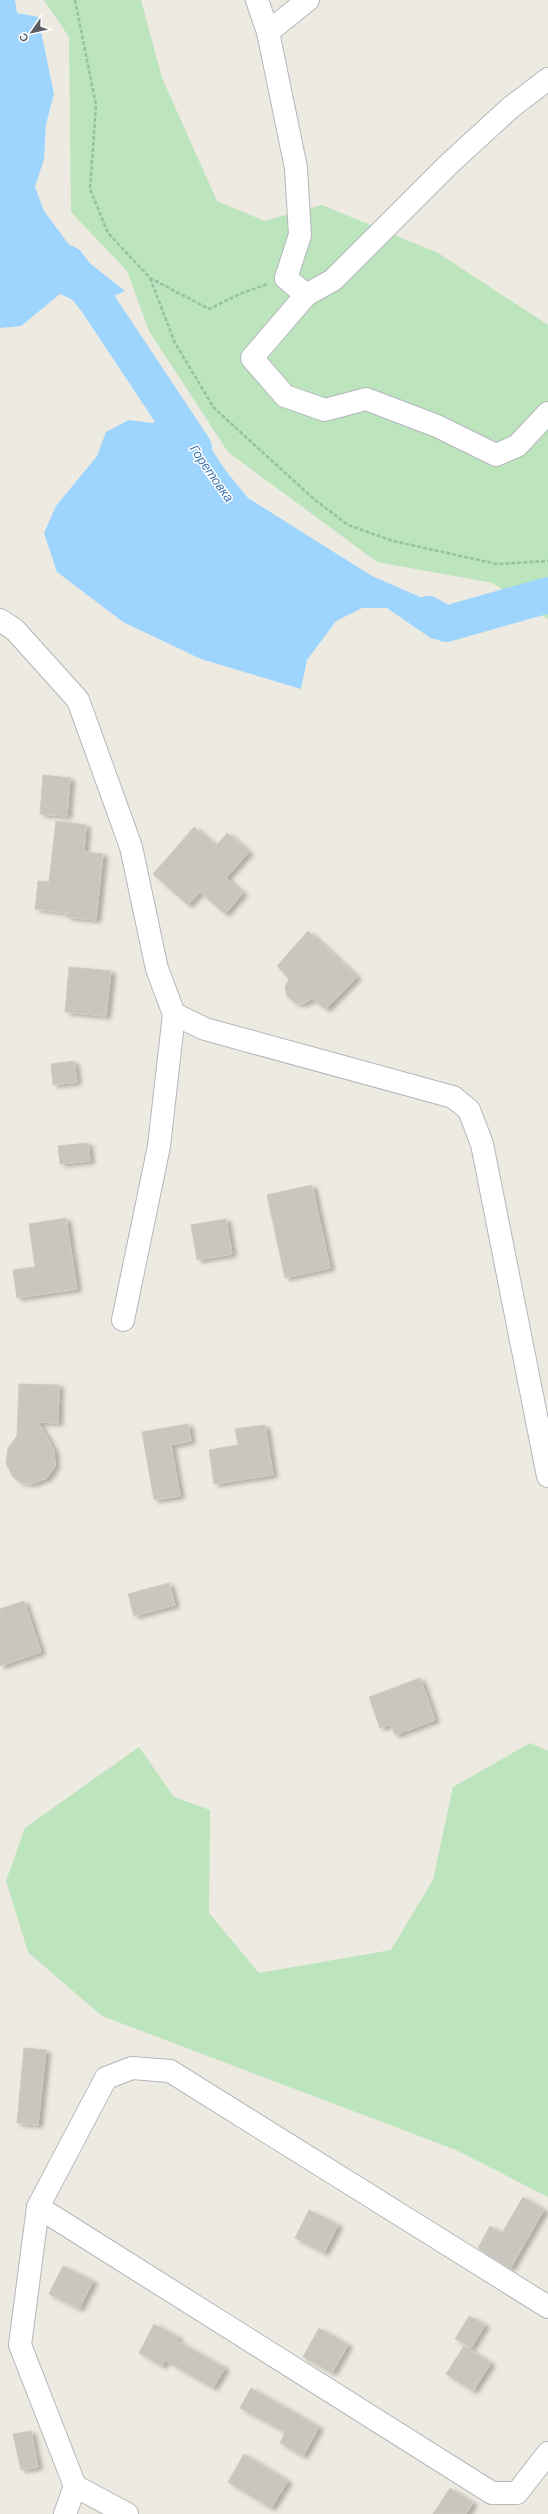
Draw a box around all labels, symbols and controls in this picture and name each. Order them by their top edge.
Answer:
north arrow [12,12,52,52]
text: С [16,31,31,45]
water label: Горетовка [187,441,237,505]

